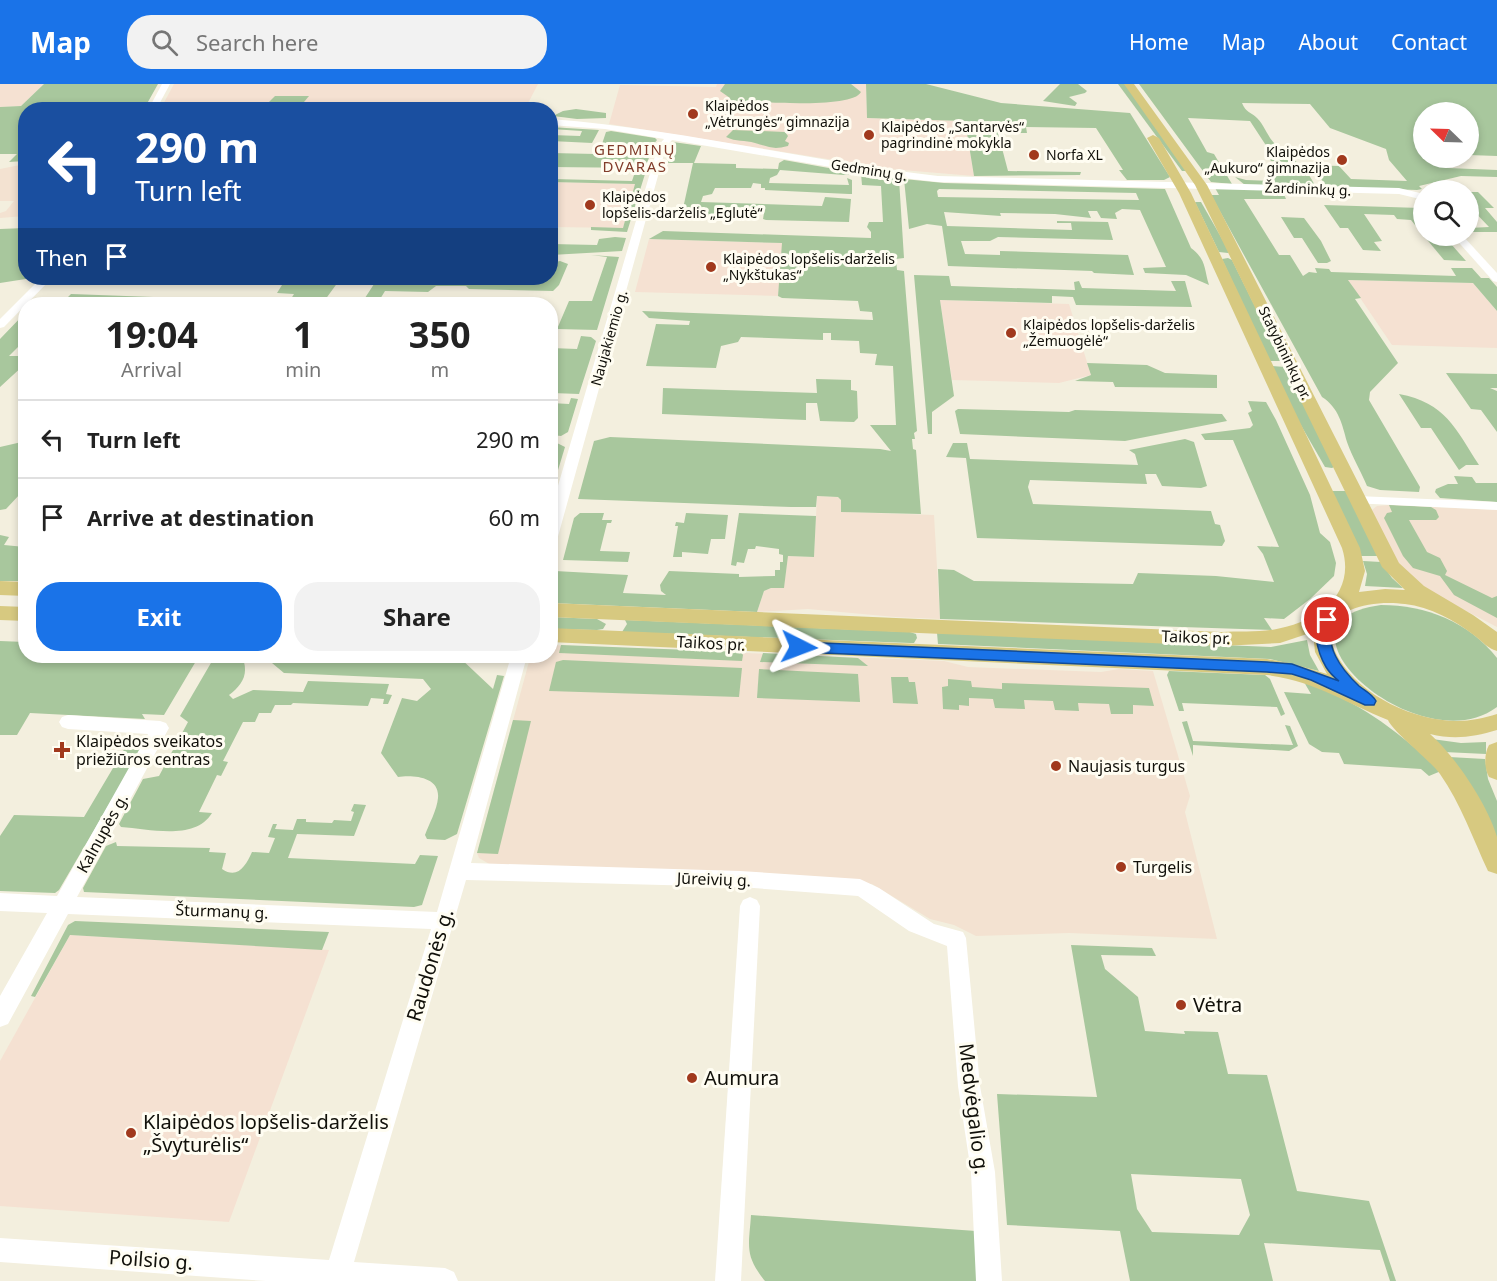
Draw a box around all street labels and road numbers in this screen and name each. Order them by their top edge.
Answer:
street label: Gedminų g. [830,154,908,185]
street label: Žardininkų g. [1264,177,1352,200]
street label: Naujakiemio g. [586,288,631,388]
street label: Statybininkų pr. [1255,303,1316,403]
street label: Taikos pr. [1161,625,1231,649]
street label: Taikos pr. [676,630,746,656]
street label: Kalnupės g. [71,789,133,877]
street label: Jūreivių g. [675,867,751,891]
street label: Šturmanų g. [175,898,269,924]
street label: Raudonės g. [400,905,459,1025]
street label: Medvėgalio g. [953,1042,996,1176]
street label: Poilsio g. [108,1243,194,1276]

